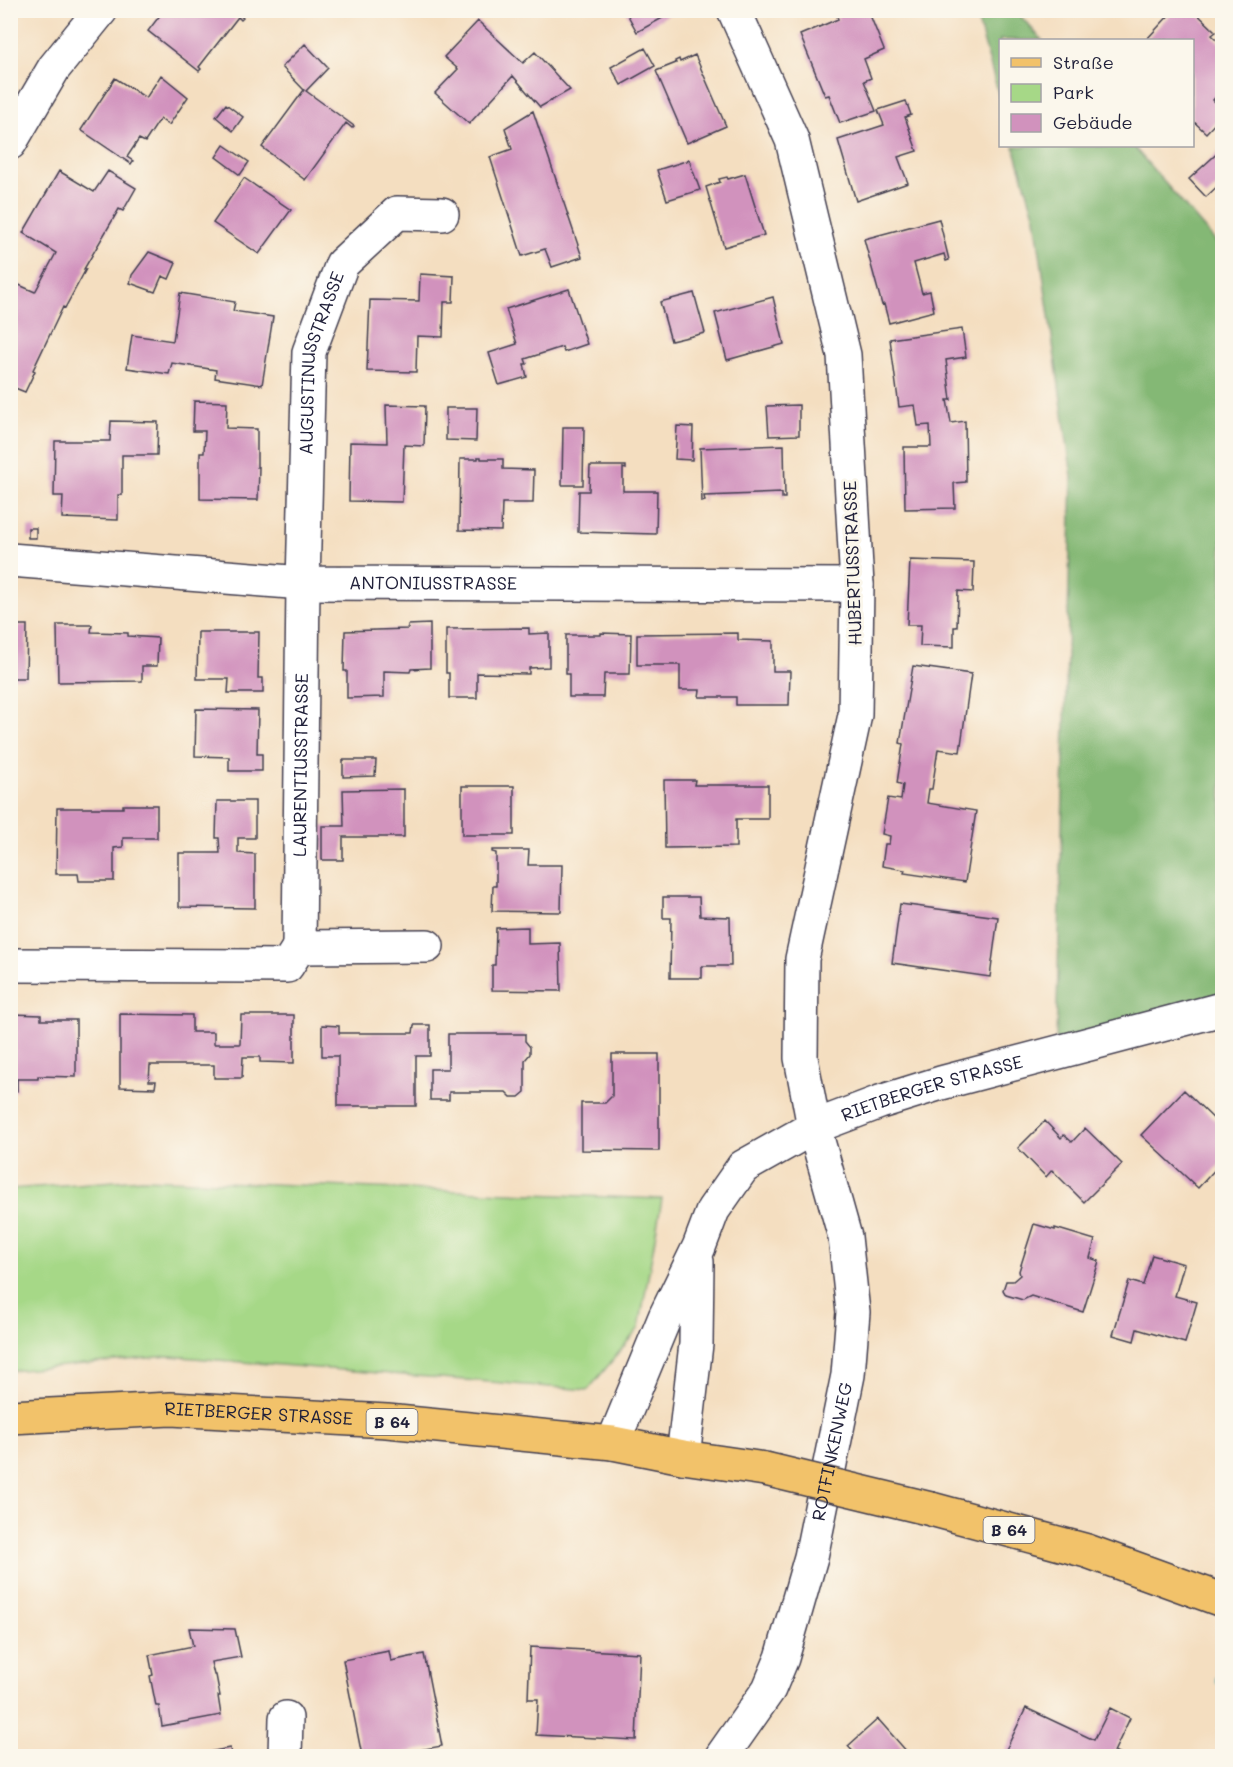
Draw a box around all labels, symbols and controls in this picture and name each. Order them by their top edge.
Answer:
legend [999,39,1194,147]
text: Straße [1053,50,1114,74]
text: Park [1053,80,1094,104]
text: Gebäude [1053,110,1133,134]
street label: AUGUSTINUSSTRASSE [293,268,349,455]
street label: HUBERTUSSTRASSE [837,480,867,646]
street label: ANTONIUSSTRASSE [349,570,517,595]
street label: LAURENTIUSSTRASSE [287,673,313,857]
street label: RIETBERGER STRASSE [838,1049,1025,1127]
street label: ROTFINKENWEG [806,1380,857,1523]
street label: RIETBERGER STRASSE [164,1396,354,1430]
road number: B 64 [366,1409,418,1435]
road number: B 64 [984,1517,1034,1543]

